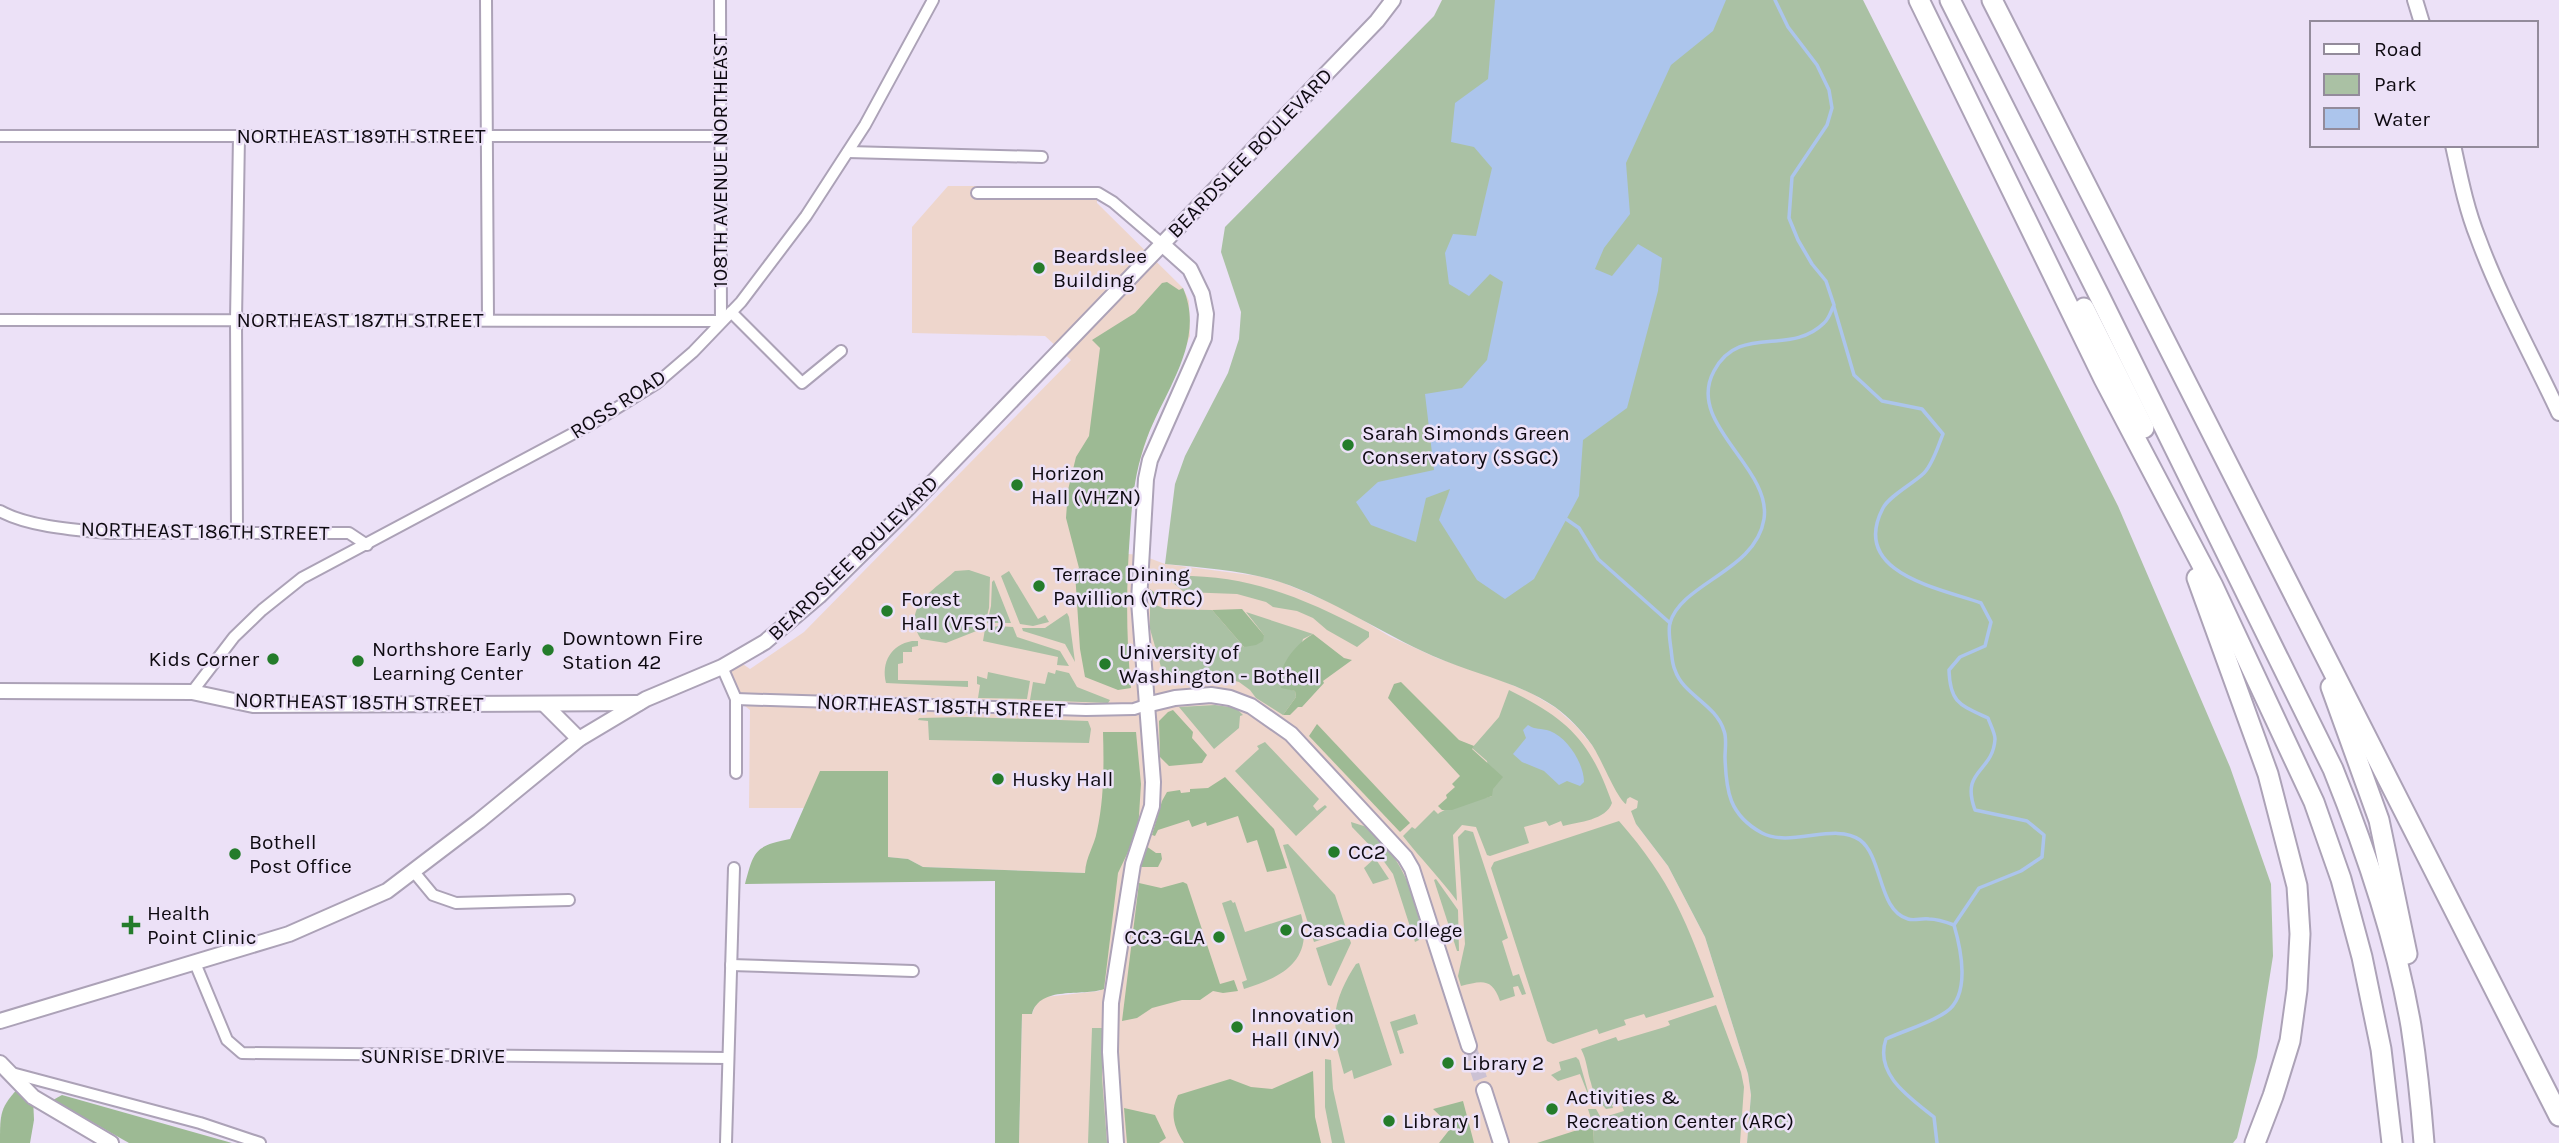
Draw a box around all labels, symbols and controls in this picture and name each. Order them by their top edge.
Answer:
legend [2310,21,2538,147]
street label: 108TH AVENUE NORTHEAST [708,33,732,288]
text: Road [2374,37,2422,61]
street label: BEARDSLEE BOULEVARD [1163,63,1337,243]
text: Park [2374,72,2417,96]
text: Water [2374,107,2430,131]
street label: NORTHEAST 189TH STREET [236,124,486,148]
place label: Beardslee Building [1053,244,1147,292]
marker: Beardslee Building [1031,260,1047,276]
street label: NORTHEAST 187TH STREET [237,308,484,332]
street label: ROSS ROAD [566,364,670,444]
place label: Sarah Simonds Green Conservatory (SSGC) [1362,421,1570,469]
marker: Sarah Simonds Green Conservatory (SSGC) [1340,437,1356,453]
place label: Horizon Hall (VHZN) [1031,461,1141,509]
street label: BEARDSLEE BOULEVARD [763,471,943,645]
marker: Horizon Hall (VHZN) [1009,477,1025,493]
street label: NORTHEAST 186TH STREET [80,517,330,545]
place label: Terrace Dining Pavillion (VTRC) [1053,562,1203,610]
marker: Terrace Dining Pavillion (VTRC) [1031,578,1047,594]
place label: Forest Hall (VFST) [901,587,1004,635]
marker: Forest Hall (VFST) [879,603,895,619]
place label: Downtown Fire Station 42 [562,626,703,674]
place label: Northshore Early Learning Center [372,637,531,685]
place label: University of Washington - Bothell [1119,640,1320,688]
marker: Downtown Fire Station 42 [540,642,556,658]
place label: Kids Corner [149,647,259,671]
marker: Kids Corner [265,651,281,667]
marker: Northshore Early Learning Center [350,653,366,669]
marker: University of Washington - Bothell [1097,656,1113,672]
street label: NORTHEAST 185TH STREET [234,688,484,716]
street label: NORTHEAST 185TH STREET [816,690,1066,722]
place label: Husky Hall [1012,767,1113,791]
marker: Husky Hall [990,771,1006,787]
place label: Bothell Post Office [249,830,352,878]
place label: CC2 [1348,840,1386,864]
marker: CC2 [1326,844,1342,860]
marker: Bothell Post Office [227,846,243,862]
place label: Health Point Clinic [147,901,257,949]
marker: Health Point Clinic [121,915,141,935]
place label: Cascadia College [1300,918,1463,942]
marker: Cascadia College [1278,922,1294,938]
place label: CC3-GLA [1124,925,1205,949]
marker: CC3-GLA [1211,929,1227,945]
place label: Innovation Hall (INV) [1251,1003,1354,1051]
marker: Innovation Hall (INV) [1229,1019,1245,1035]
street label: SUNRISE DRIVE [360,1044,506,1068]
place label: Library 2 [1462,1051,1544,1075]
marker: Library 2 [1440,1055,1456,1071]
place label: Activities & Recreation Center (ARC) [1566,1085,1794,1133]
marker: Activities & Recreation Center (ARC) [1544,1101,1560,1117]
place label: Library 1 [1403,1109,1480,1133]
marker: Library 1 [1381,1113,1397,1129]

